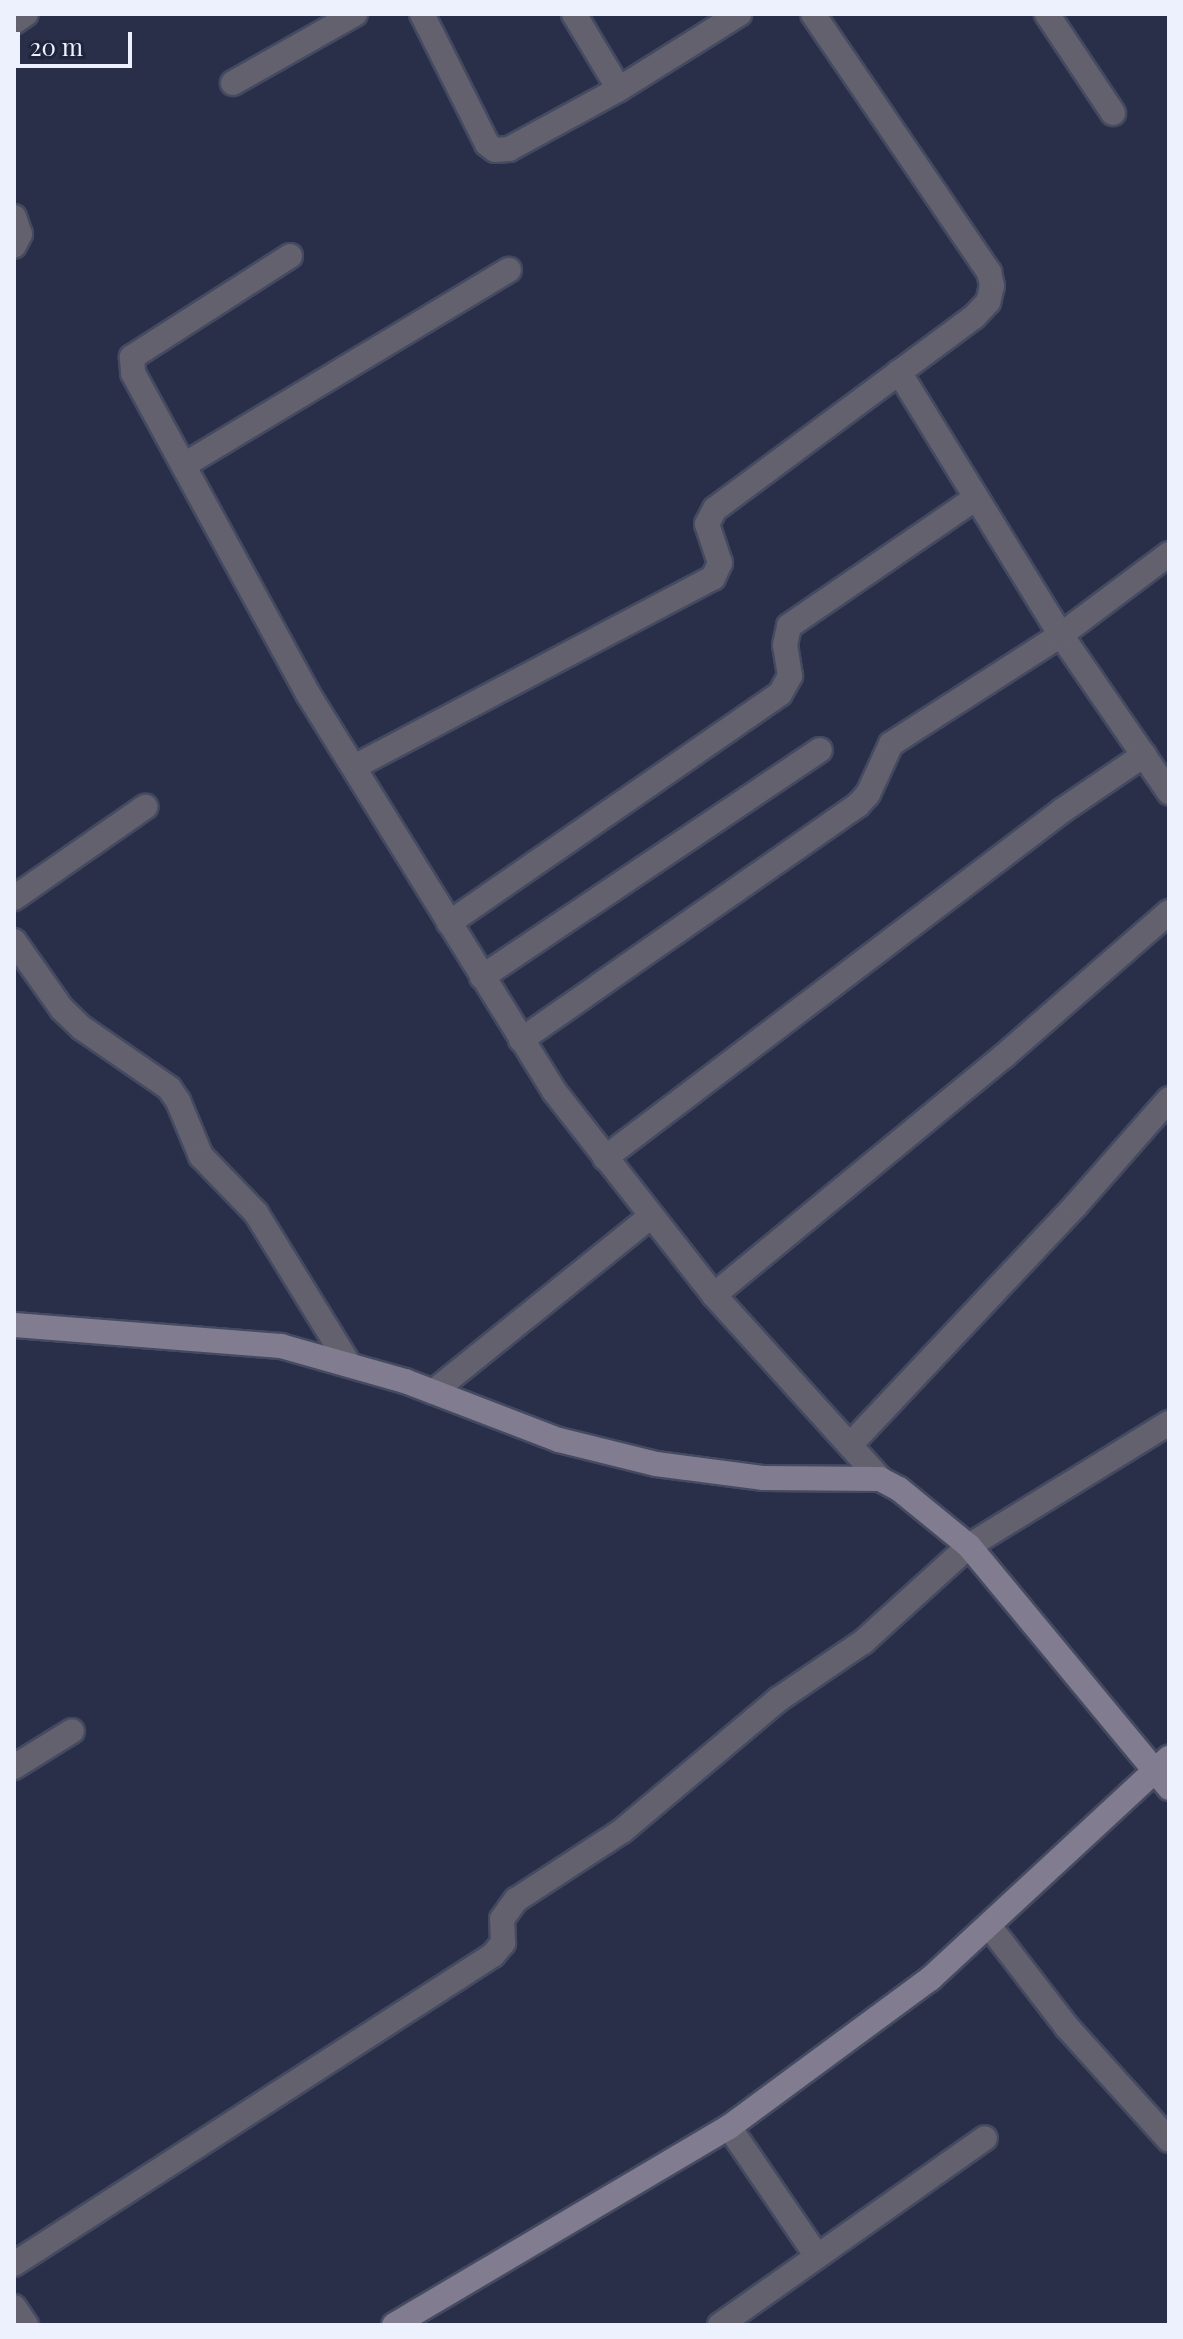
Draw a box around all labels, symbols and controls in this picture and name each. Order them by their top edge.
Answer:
scale bar [20,16,136,66]
text: 20 m [30,30,83,62]

